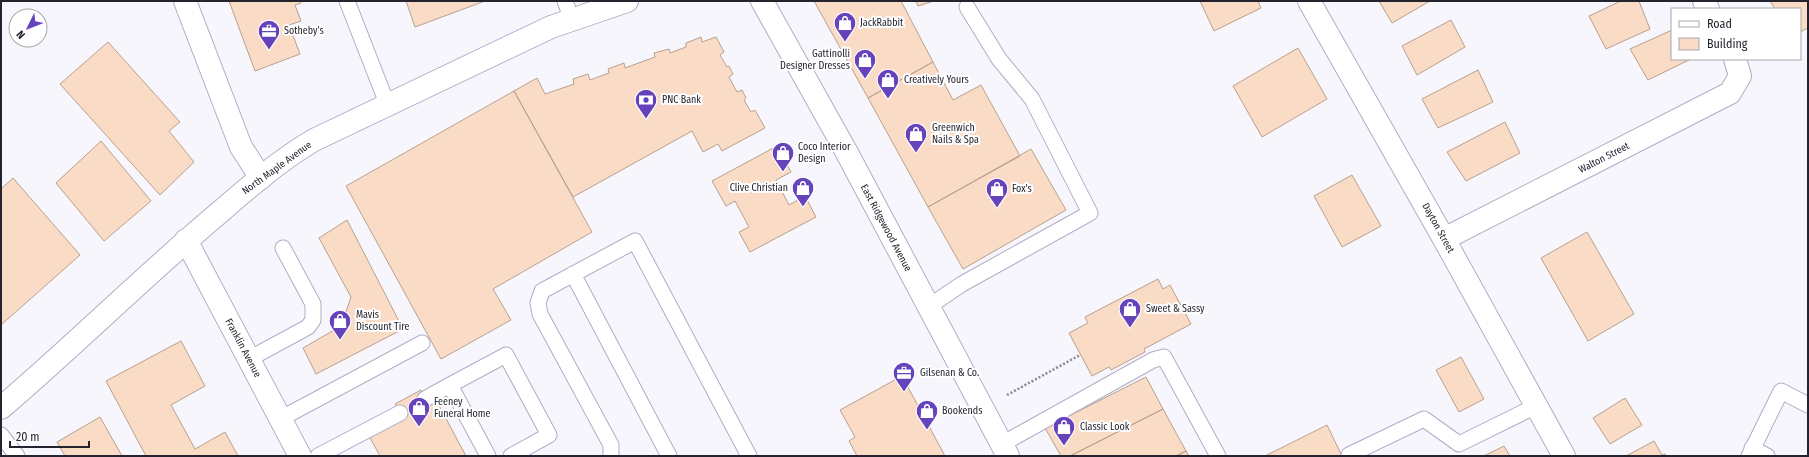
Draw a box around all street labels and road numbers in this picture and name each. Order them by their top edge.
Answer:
street label: North Maple Avenue [240,139,314,197]
street label: Walton Street [1577,140,1632,176]
street label: East Ridgewood Avenue [858,182,914,274]
street label: Dayton Street [1419,201,1457,256]
street label: Franklin Avenue [222,317,264,380]

